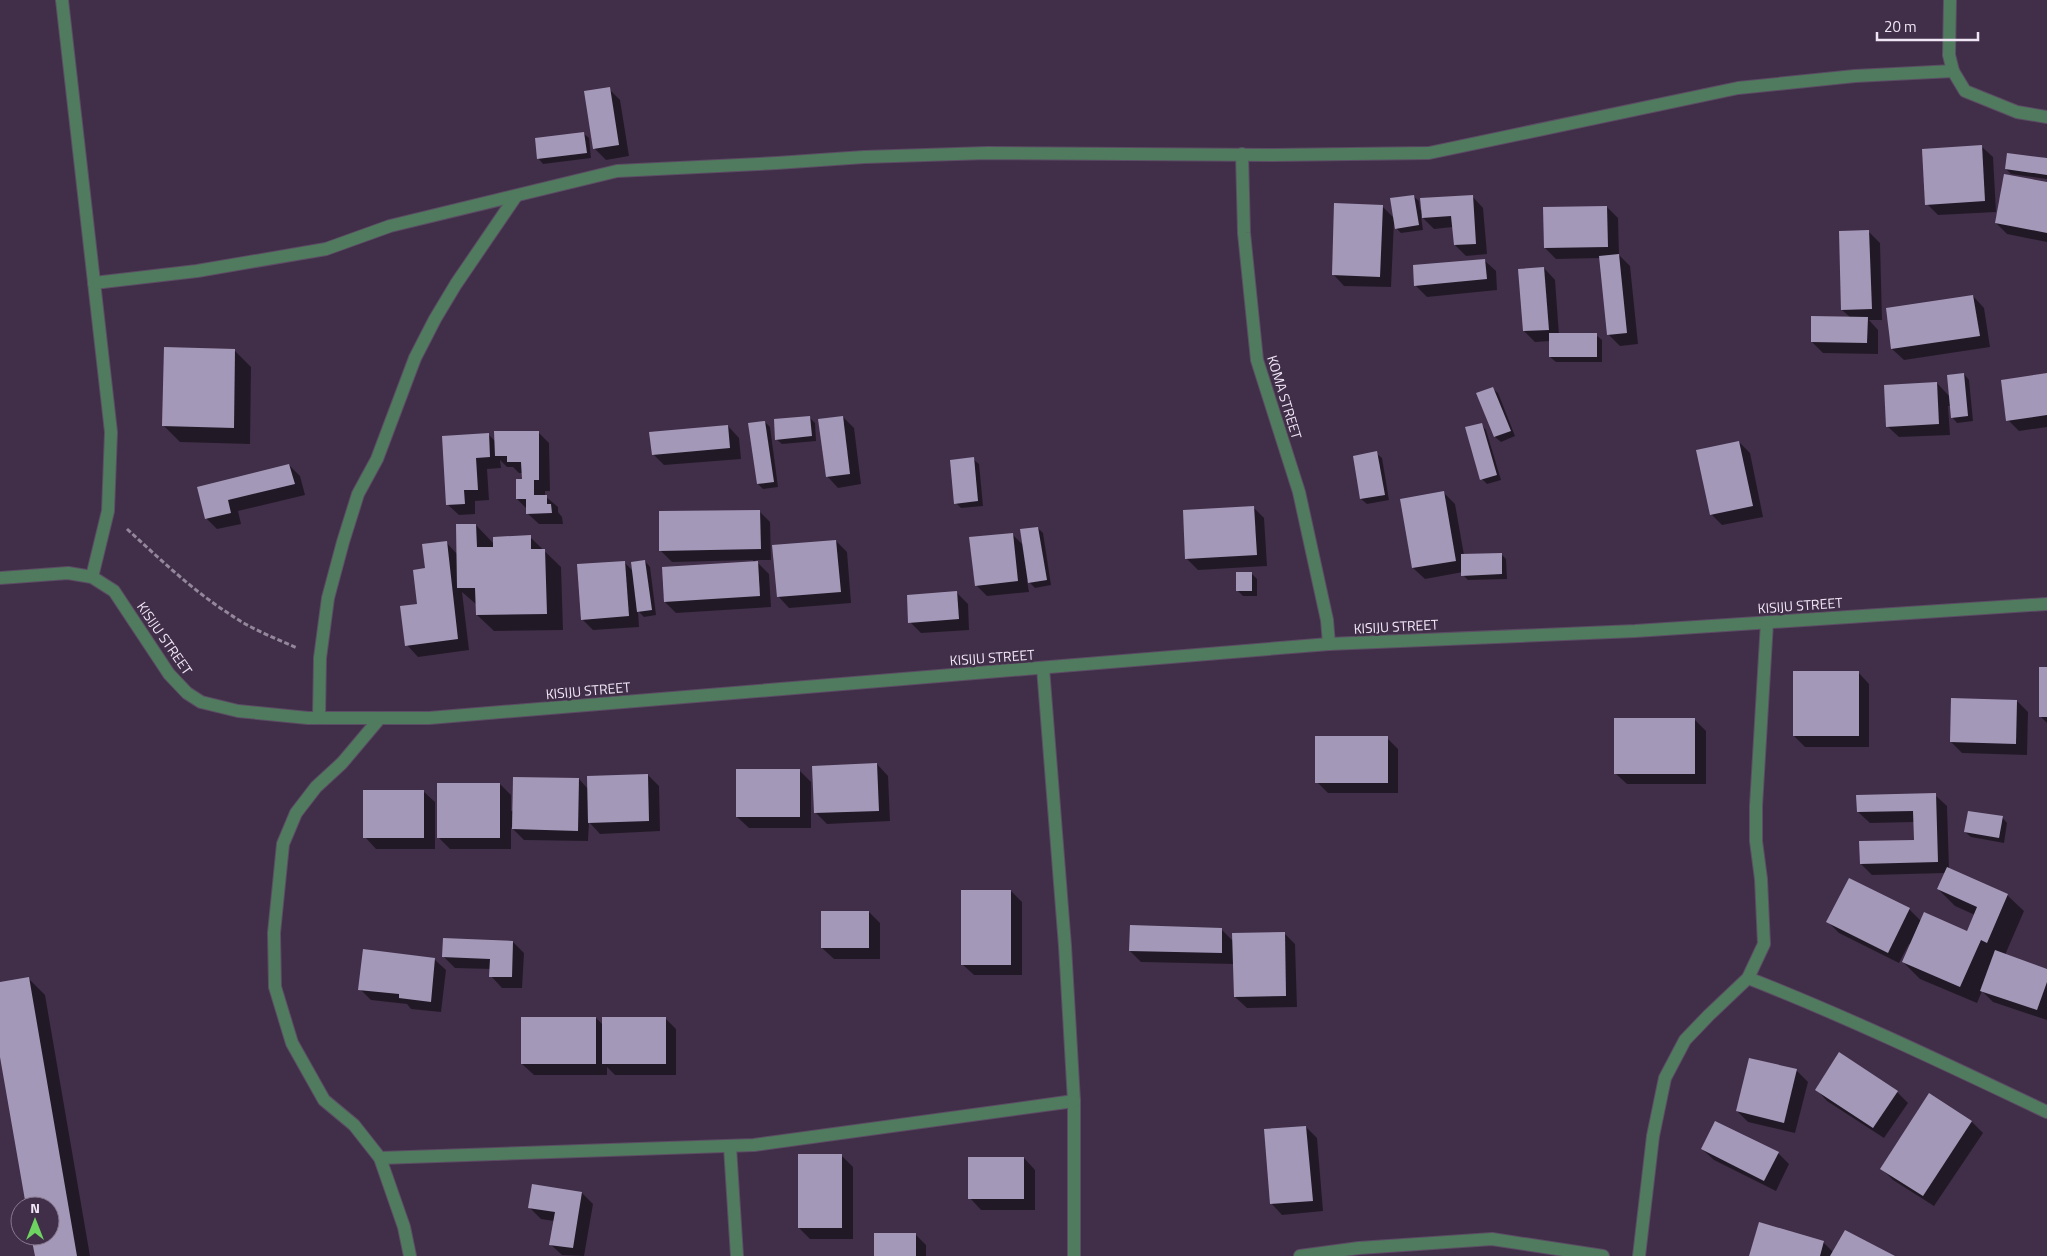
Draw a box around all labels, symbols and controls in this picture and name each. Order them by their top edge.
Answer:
scale bar [1877,10,1978,42]
text: 20 m [1884,15,1917,38]
street label: KOMA STREET [1262,353,1308,442]
street label: KISIJU STREET [1757,592,1844,618]
street label: KISIJU STREET [132,597,198,679]
street label: KISIJU STREET [1353,613,1440,639]
street label: KISIJU STREET [949,644,1036,670]
street label: KISIJU STREET [545,676,632,704]
north arrow [10,1196,60,1246]
text: N [30,1197,40,1218]

